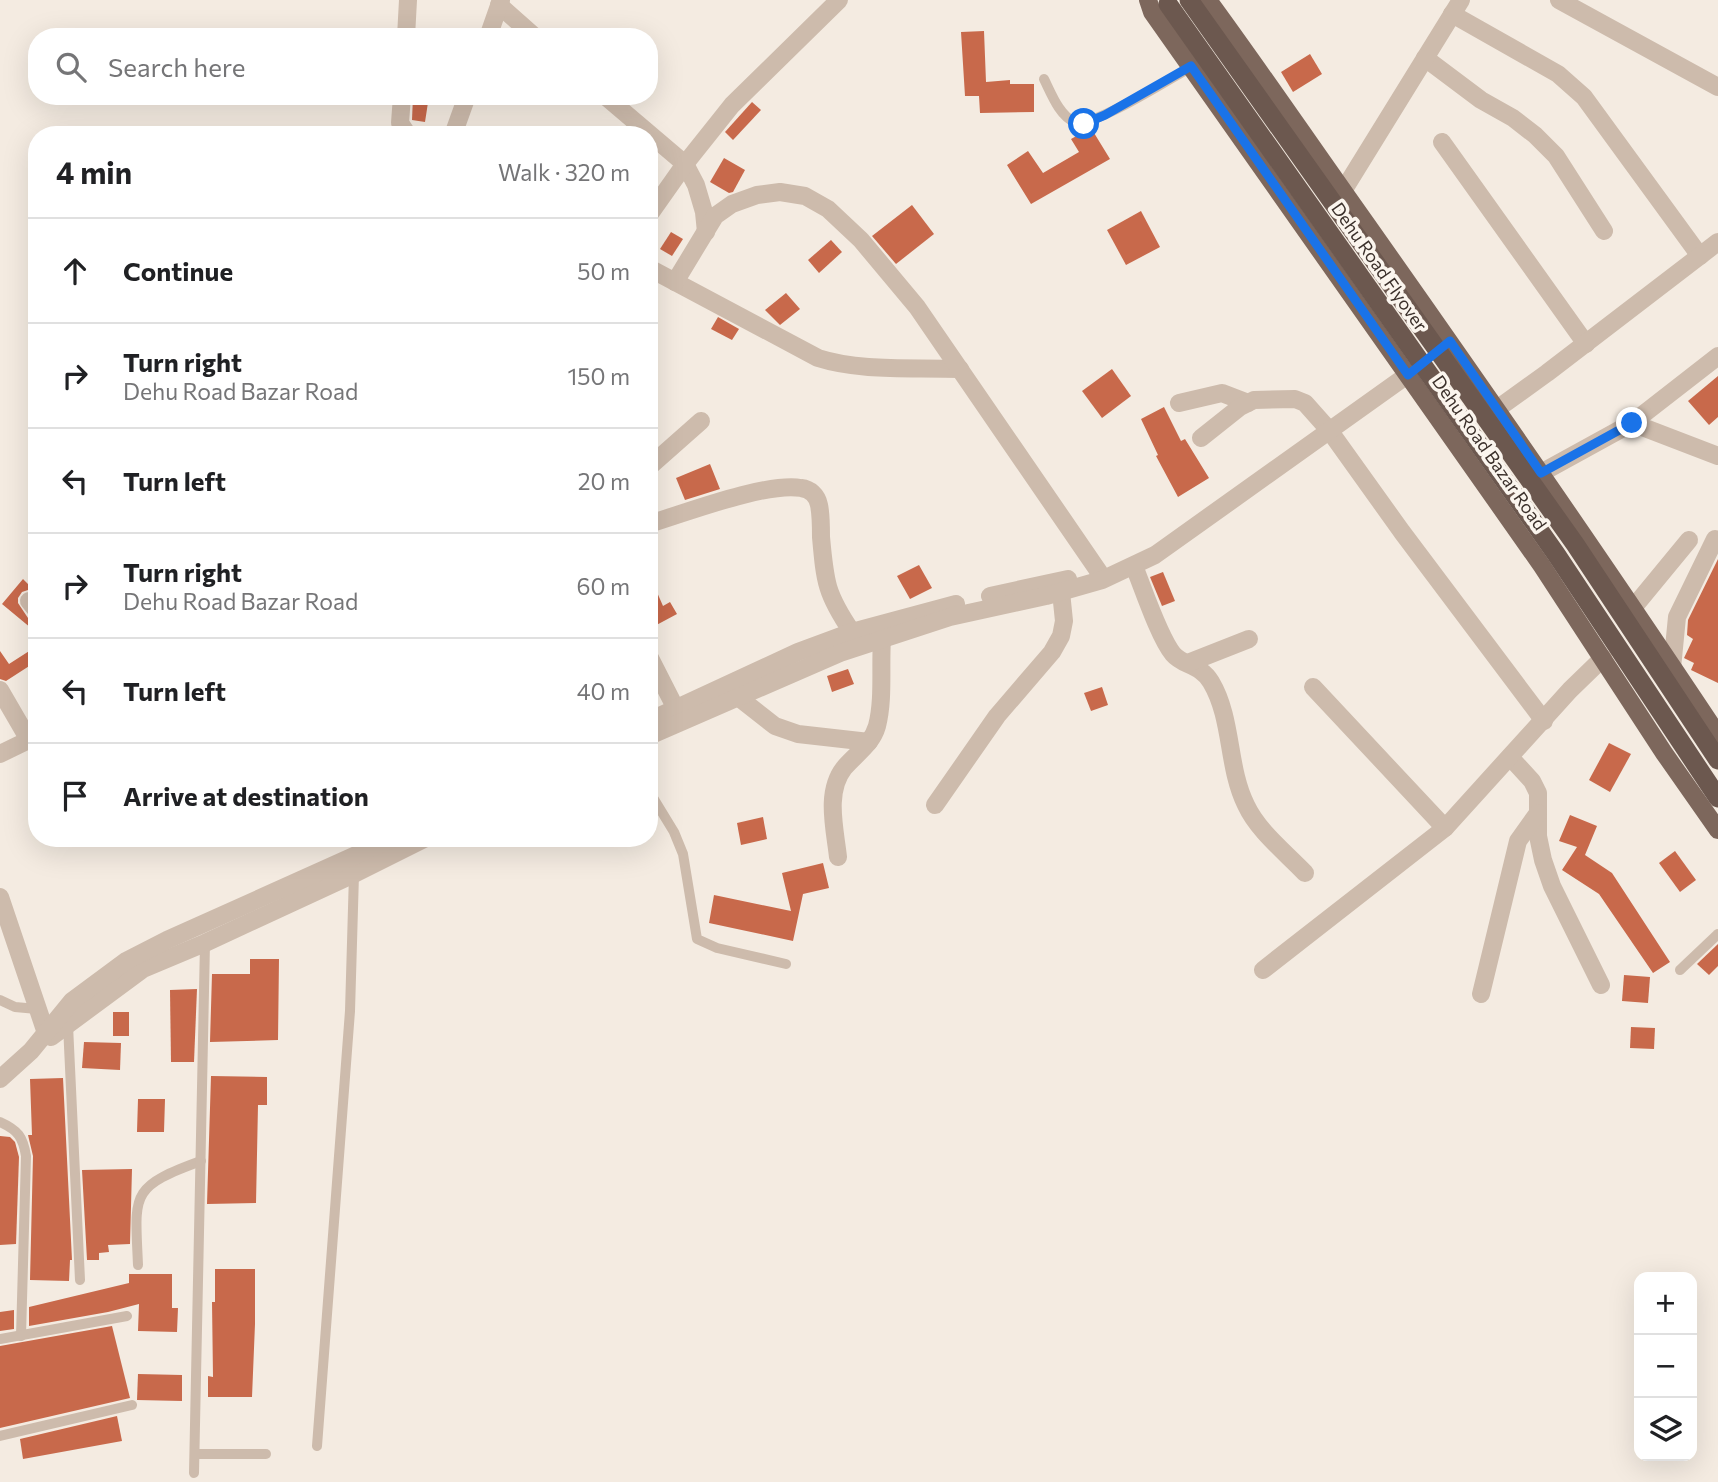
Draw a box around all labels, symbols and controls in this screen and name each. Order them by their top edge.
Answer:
search box [28,28,658,105]
icon: search [52,48,90,86]
text: Search here [108,51,246,82]
route start [1068,108,1099,139]
text: 4 min [56,153,132,190]
text: Walk · 320 m [498,158,630,186]
street label: Dehu Road Flyover [1327,198,1432,335]
icon: ahead [56,252,94,290]
text: Continue [123,255,233,286]
text: 50 m [577,257,630,285]
text: Turn right [123,346,242,377]
icon: right [56,357,94,395]
text: 150 m [567,362,630,390]
street label: Dehu Road Bazar Road [1428,371,1552,534]
text: Dehu Road Bazar Road [123,377,358,405]
route end [1616,407,1647,438]
icon: left [56,462,94,500]
text: Turn left [123,465,226,496]
text: 20 m [578,467,630,495]
text: Turn right [123,556,242,587]
icon: right [56,567,94,605]
text: 60 m [577,572,630,600]
text: Dehu Road Bazar Road [123,587,358,615]
icon: left [56,672,94,710]
text: Turn left [123,675,226,706]
text: 40 m [577,677,630,705]
icon: arrive [56,777,94,815]
text: Arrive at destination [123,780,369,811]
map controls [1634,1272,1697,1461]
button: + [1634,1272,1697,1335]
button: − [1634,1335,1697,1398]
button: layers [1634,1398,1697,1461]

